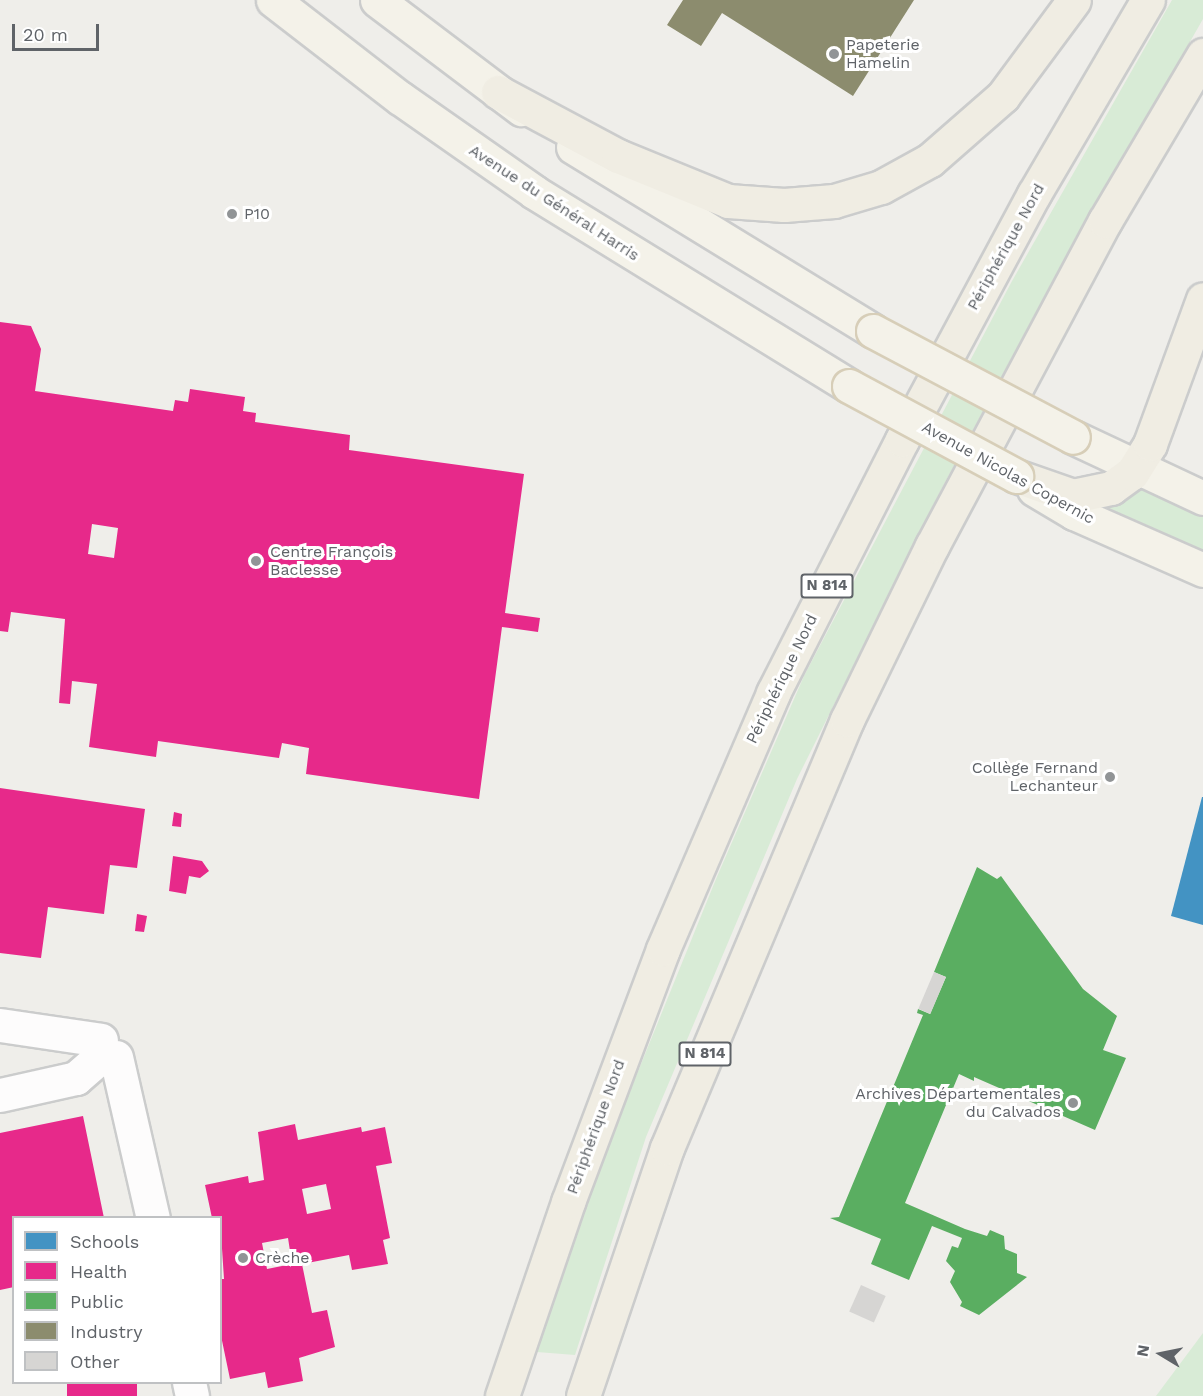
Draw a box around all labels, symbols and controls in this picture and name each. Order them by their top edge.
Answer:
scale bar [15,12,102,50]
text: 20 m [23,24,68,45]
place label: Papeterie Hamelin [846,35,920,73]
marker: Papeterie Hamelin [827,47,841,61]
street label: Avenue du Général Harris [465,141,643,265]
street label: Périphérique Nord [963,180,1049,314]
place label: P10 [244,204,270,224]
marker: P10 [225,207,239,221]
street label: Avenue Nicolas Copernic [919,418,1097,528]
place label: Centre François Baclesse [270,542,393,580]
marker: Centre François Baclesse [247,552,265,570]
road number: N 814 [800,574,854,598]
street label: Périphérique Nord [742,611,822,747]
place label: Collège Fernand Lechanteur [972,758,1098,796]
marker: Collège Fernand Lechanteur [1103,770,1117,784]
road number: N 814 [678,1042,732,1066]
street label: Périphérique Nord [563,1057,629,1197]
place label: Archives Départementales du Calvados [855,1084,1061,1122]
marker: Archives Départementales du Calvados [1066,1096,1080,1110]
legend [12,1216,222,1384]
text: Schools [70,1231,139,1252]
place label: Crèche [255,1248,310,1268]
marker: Crèche [236,1251,250,1265]
text: Health [70,1261,127,1282]
text: Public [70,1291,124,1312]
text: Industry [70,1321,142,1342]
north arrow [1131,1324,1191,1384]
text: N [1132,1343,1153,1358]
text: Other [70,1351,120,1372]

